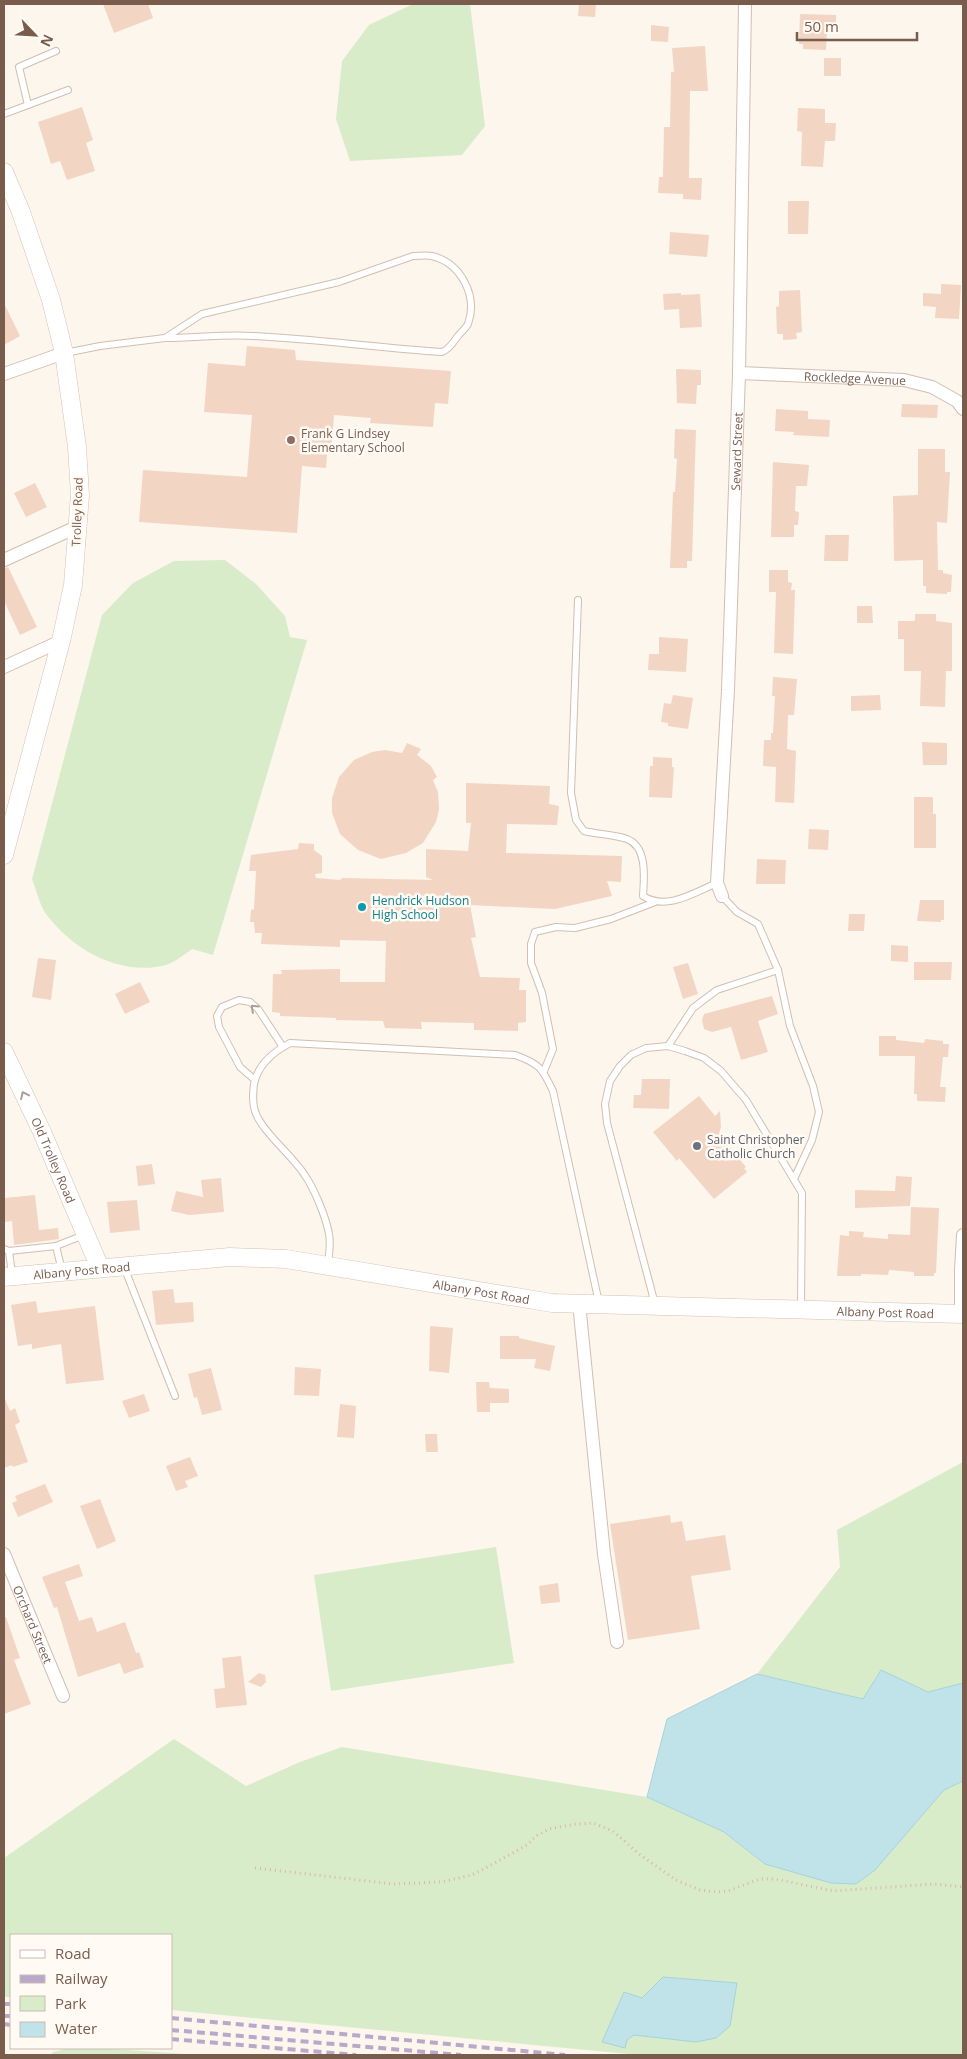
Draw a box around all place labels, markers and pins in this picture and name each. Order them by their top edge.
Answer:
place label: Frank G Lindsey Elementary School [301,425,405,456]
marker: Frank G Lindsey Elementary School [285,434,297,446]
place label: Hendrick Hudson High School [372,892,469,923]
marker: Hendrick Hudson High School [356,901,368,913]
place label: Saint Christopher Catholic Church [707,1131,805,1162]
marker: Saint Christopher Catholic Church [691,1140,703,1152]

